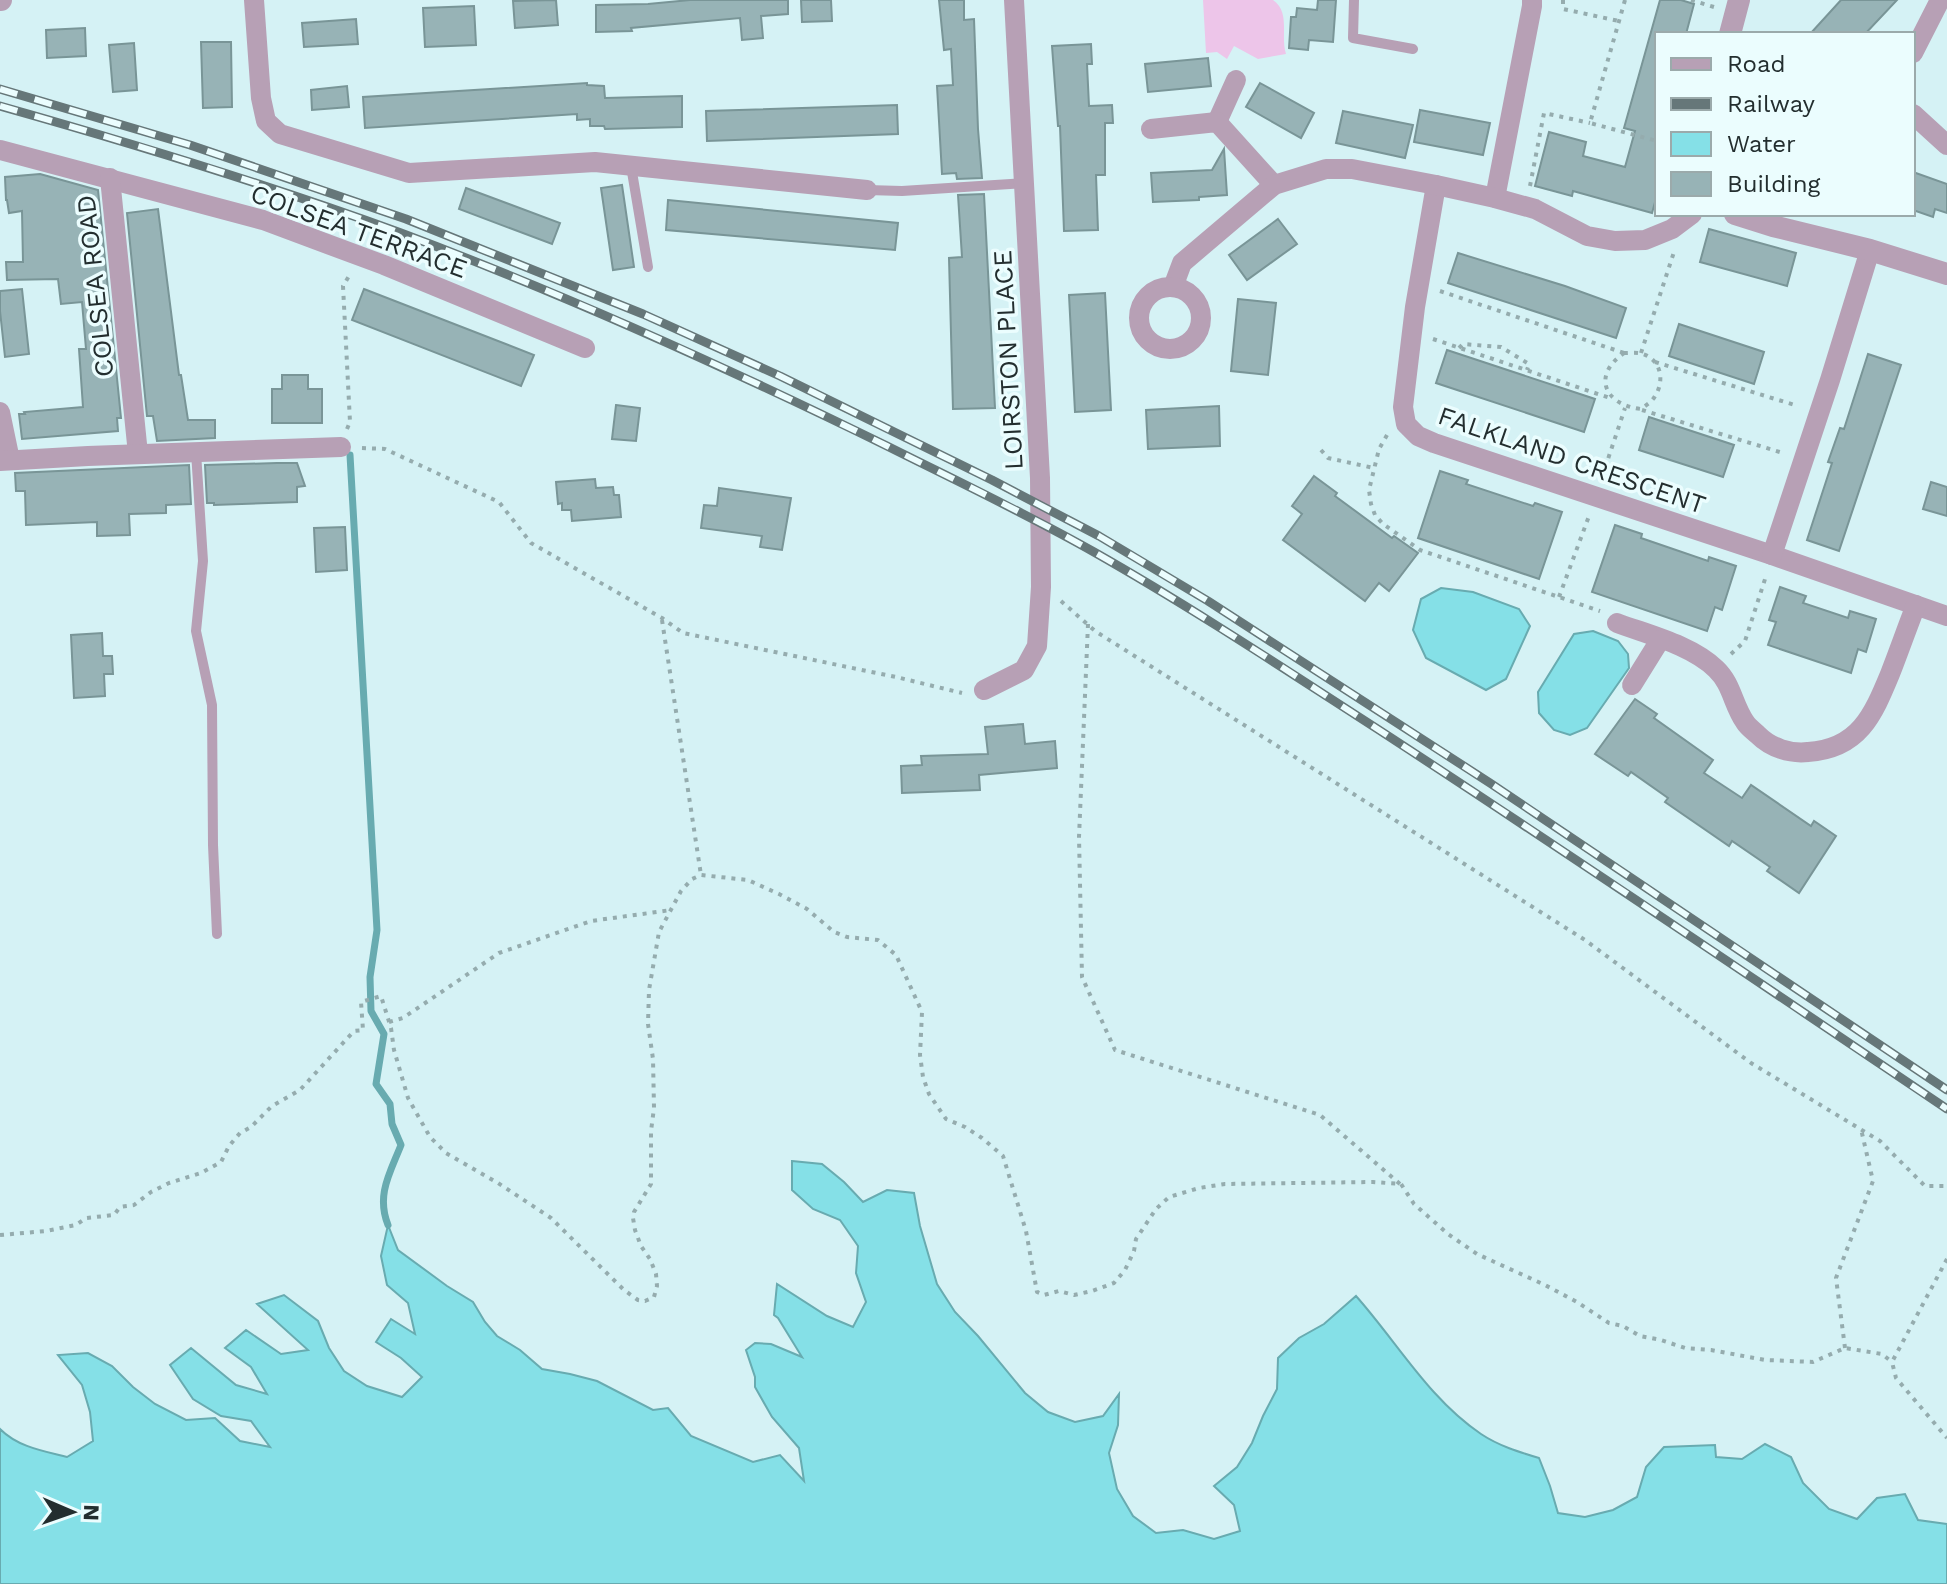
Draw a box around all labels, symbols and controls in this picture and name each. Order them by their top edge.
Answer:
legend [1655,32,1915,216]
text: Road [1727,50,1786,78]
text: Railway [1727,90,1816,118]
text: Water [1727,130,1796,158]
text: Building [1727,170,1820,198]
street label: COLSEA TERRACE [247,178,471,284]
street label: COLSEA ROAD [71,193,119,379]
street label: LOIRSTON PLACE [987,249,1029,471]
street label: FALKLAND CRESCENT [1434,400,1710,520]
north arrow [32,1472,112,1552]
text: N [79,1504,104,1521]

